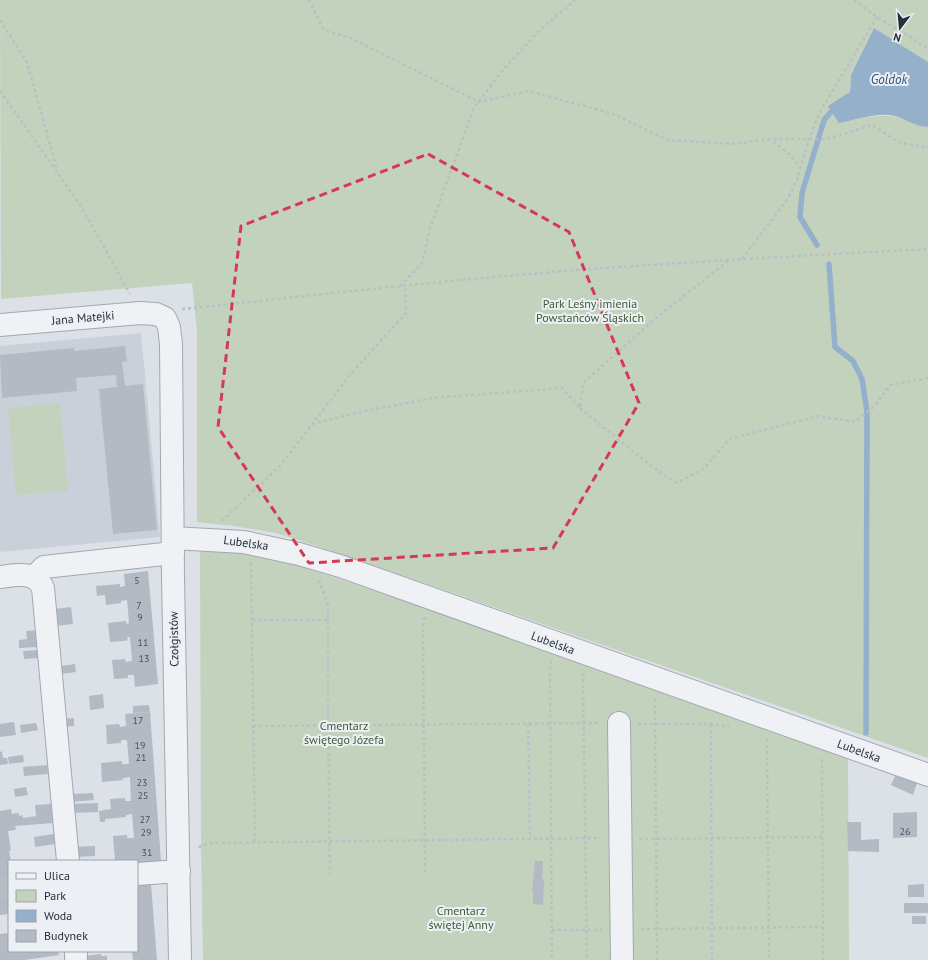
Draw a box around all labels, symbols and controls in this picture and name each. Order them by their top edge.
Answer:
north arrow [880,8,920,48]
text: N [892,30,903,45]
water label: Goldok [871,71,908,88]
park label: Park Leśny imienia Powstańców Śląskich [536,296,644,325]
street label: Jana Matejki [50,307,115,328]
street label: Lubelska [223,532,270,553]
house number: 5 [134,574,140,587]
house number: 7 [136,599,142,612]
house number: 9 [137,611,143,624]
street label: Czołgistów [166,611,181,667]
street label: Lubelska [529,628,577,657]
house number: 11 [138,636,148,649]
house number: 13 [139,652,149,665]
house number: 17 [133,714,143,727]
park label: Cmentarz świętego Józefa [304,718,384,747]
street label: Lubelska [835,736,883,765]
house number: 19 [135,739,145,752]
house number: 21 [136,751,146,764]
house number: 23 [137,776,147,789]
house number: 25 [138,789,148,802]
house number: 27 [140,813,150,826]
house number: 26 [900,825,910,838]
house number: 29 [141,826,151,839]
house number: 31 [142,846,152,859]
legend [8,860,138,952]
text: Ulica [44,868,70,883]
text: Park [44,888,66,903]
park label: Cmentarz świętej Anny [429,903,494,932]
text: Woda [44,908,72,923]
text: Budynek [44,928,88,943]

